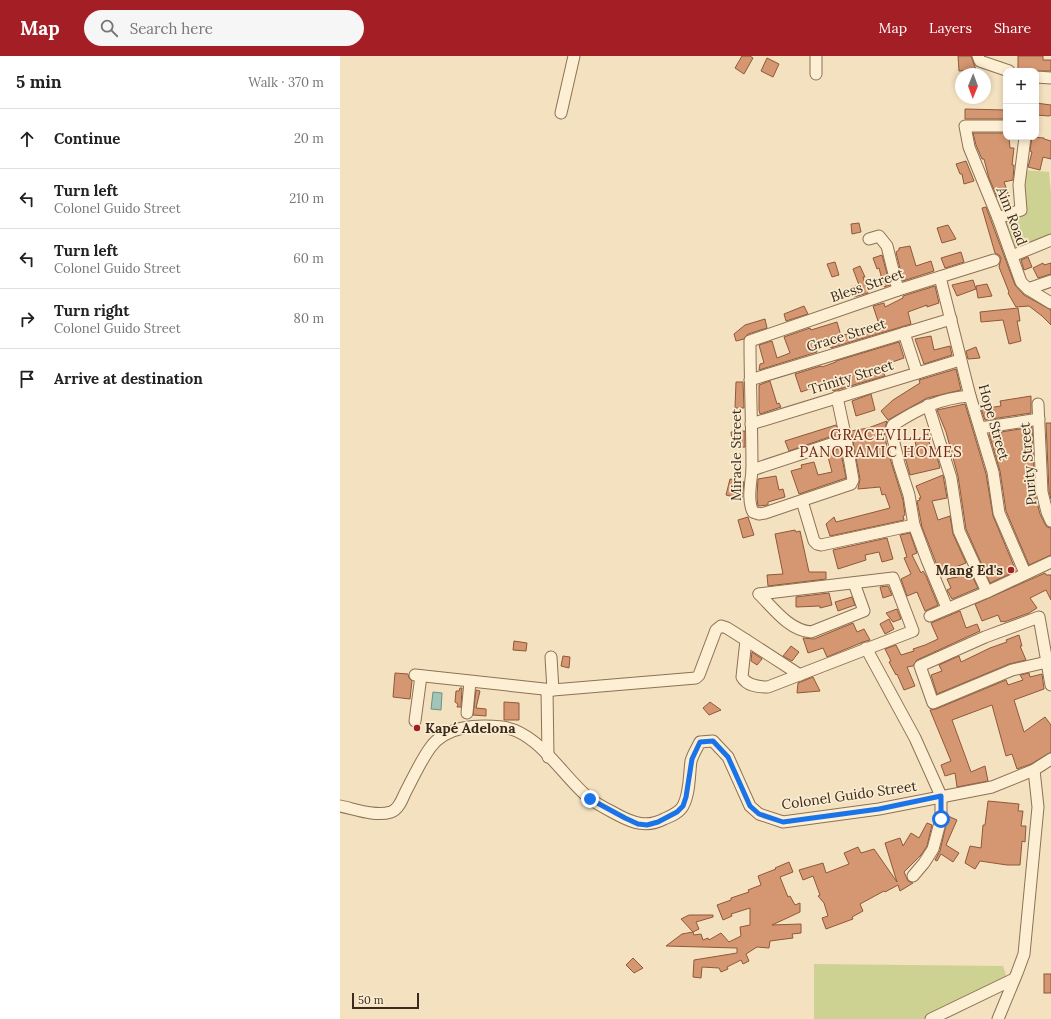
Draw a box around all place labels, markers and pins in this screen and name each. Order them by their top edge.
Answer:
place label: Mang Ed's [935,561,1003,579]
marker: Mang Ed's [1006,565,1016,575]
place label: Kapé Adelona [425,719,516,737]
marker: Kapé Adelona [412,723,422,733]

